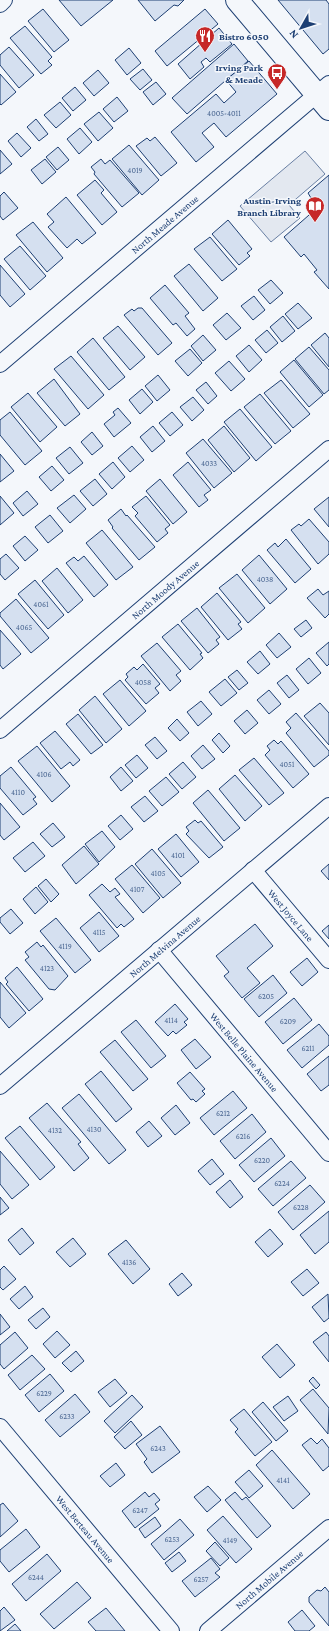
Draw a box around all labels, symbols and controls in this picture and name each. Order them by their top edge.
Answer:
north arrow [281,8,321,48]
restaurant icon: Bistro 6050 [194,25,216,53]
text: N [286,27,300,41]
place label: Bistro 6050 [219,31,269,42]
place label: Irving Park & Meade [215,62,264,85]
bus stop icon: Irving Park & Meade [266,62,288,90]
house number: 4005-4011 [207,109,241,118]
house number: 4019 [127,166,143,175]
street label: North Meade Avenue [129,192,200,255]
place label: Austin-Irving Branch Library [237,195,301,218]
library icon: Austin-Irving Branch Library [304,195,326,223]
house number: 4033 [201,459,217,468]
street label: North Moody Avenue [129,557,201,621]
house number: 4038 [257,575,273,584]
house number: 4061 [33,600,49,609]
house number: 4065 [16,623,32,632]
house number: 4058 [135,678,151,687]
house number: 4051 [280,760,295,769]
house number: 4106 [36,770,52,779]
house number: 4110 [11,788,25,797]
house number: 4101 [171,851,185,860]
house number: 4105 [150,869,166,878]
house number: 4107 [130,885,145,894]
street label: West Joyce Lane [266,887,316,944]
street label: North Melvina Avenue [127,912,203,979]
house number: 4115 [92,928,106,937]
house number: 4119 [58,942,72,951]
house number: 4123 [40,964,54,973]
house number: 6205 [258,992,274,1001]
street label: West Belle Plaine Avenue [208,1010,281,1094]
house number: 4114 [164,1016,178,1025]
house number: 6209 [280,1017,296,1026]
house number: 6211 [301,1044,315,1053]
house number: 6212 [216,1109,230,1118]
house number: 4130 [86,1125,102,1134]
house number: 4132 [48,1126,62,1135]
house number: 6216 [236,1132,250,1141]
house number: 6220 [254,1156,270,1165]
house number: 6224 [274,1179,290,1188]
house number: 6228 [293,1203,309,1212]
house number: 4136 [122,1258,136,1267]
house number: 6229 [36,1389,52,1398]
house number: 6233 [59,1412,75,1421]
house number: 6243 [150,1444,166,1453]
house number: 4141 [276,1476,290,1485]
street label: West Berteau Avenue [54,1493,117,1565]
house number: 6247 [132,1506,148,1515]
house number: 6253 [164,1535,180,1544]
house number: 4149 [223,1536,237,1545]
street label: North Mobile Avenue [233,1547,305,1611]
house number: 6244 [28,1573,44,1582]
house number: 6257 [194,1575,209,1584]

